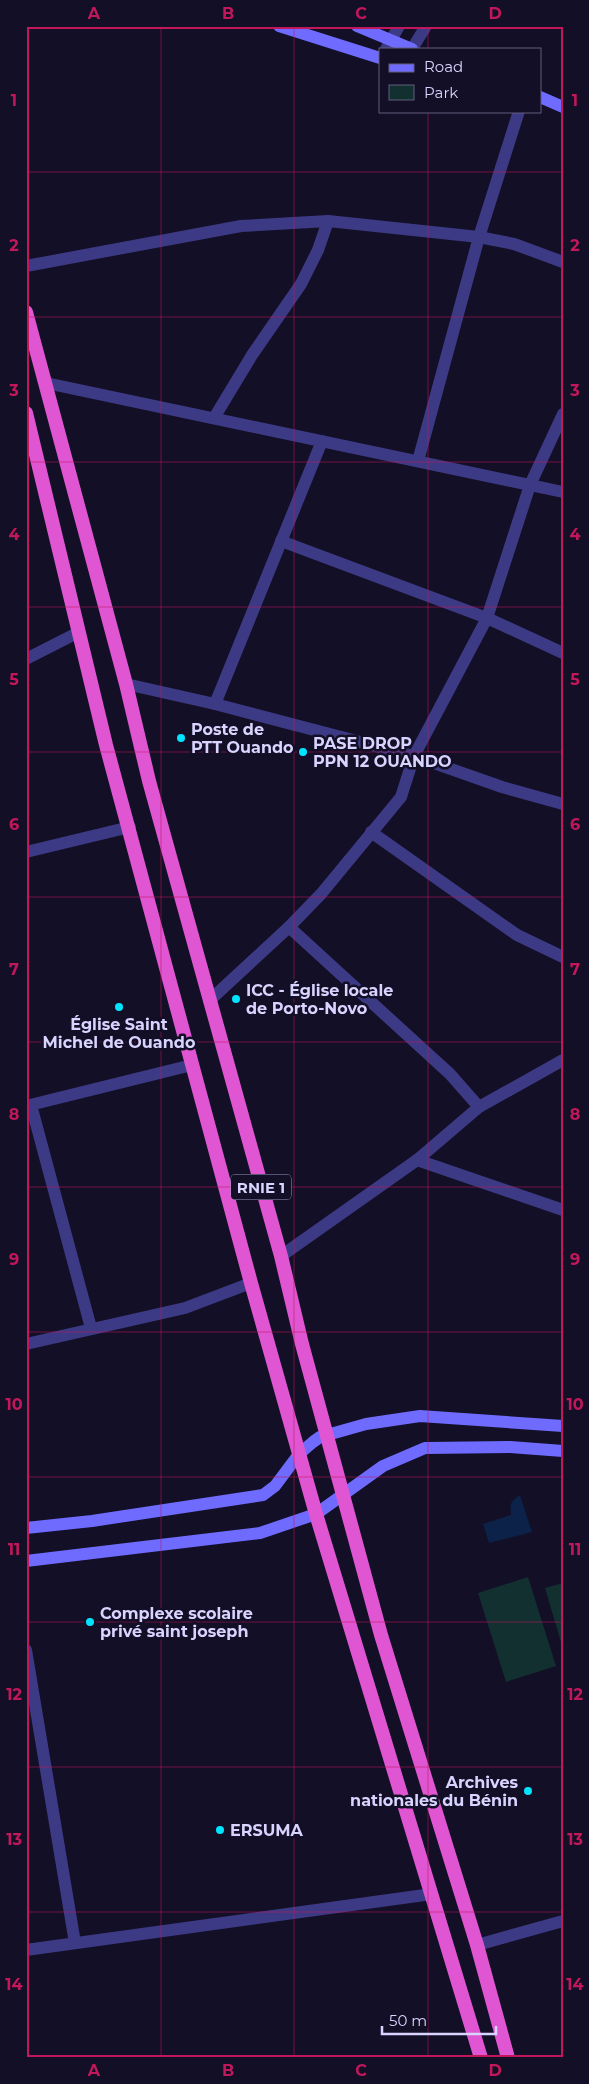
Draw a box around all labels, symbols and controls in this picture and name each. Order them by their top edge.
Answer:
text: A [87,4,101,23]
text: B [222,4,234,23]
text: C [355,4,367,23]
text: D [488,4,502,23]
legend [379,48,542,112]
text: Road [424,57,463,76]
text: Park [424,83,458,102]
text: 1 [11,91,17,110]
text: 1 [572,91,578,110]
text: 2 [9,236,19,255]
text: 2 [570,236,580,255]
text: 3 [8,381,19,400]
text: 3 [569,381,580,400]
text: 4 [8,525,20,544]
text: 4 [569,525,581,544]
text: 5 [9,670,19,689]
text: 5 [570,670,580,689]
place label: Poste de PTT Ouando [191,720,294,757]
marker: Poste de PTT Ouando [175,732,187,744]
place label: PASE DROP PPN 12 OUANDO [313,734,452,771]
marker: PASE DROP PPN 12 OUANDO [297,746,309,758]
text: 6 [9,815,19,834]
text: 6 [570,815,580,834]
text: 7 [9,960,19,979]
text: 7 [570,960,580,979]
place label: ICC - Église locale de Porto-Novo [246,981,393,1018]
marker: ICC - Église locale de Porto-Novo [230,993,242,1005]
marker: Église Saint Michel de Ouando [113,1001,125,1013]
place label: Église Saint Michel de Ouando [43,1015,195,1052]
text: 8 [9,1105,19,1124]
text: 8 [570,1105,580,1124]
road number: RNIE 1 [231,1174,291,1200]
text: 9 [9,1250,19,1269]
text: 9 [570,1250,580,1269]
text: 10 [5,1395,23,1414]
text: 10 [566,1395,584,1414]
text: 11 [8,1540,20,1559]
text: 11 [569,1540,581,1559]
place label: Complexe scolaire privé saint joseph [100,1604,253,1641]
marker: Complexe scolaire privé saint joseph [84,1616,96,1628]
text: 12 [6,1685,22,1704]
text: 12 [567,1685,583,1704]
place label: Archives nationales du Bénin [350,1773,518,1810]
marker: Archives nationales du Bénin [522,1785,534,1797]
place label: ERSUMA [230,1821,304,1840]
marker: ERSUMA [214,1824,226,1836]
text: 13 [6,1830,22,1849]
text: 13 [567,1830,583,1849]
text: 14 [5,1975,23,1994]
text: 14 [566,1975,584,1994]
scale bar [382,2004,495,2036]
text: 50 m [389,2011,427,2030]
text: A [87,2061,101,2080]
text: B [222,2061,234,2080]
text: C [355,2061,367,2080]
text: D [488,2061,502,2080]

